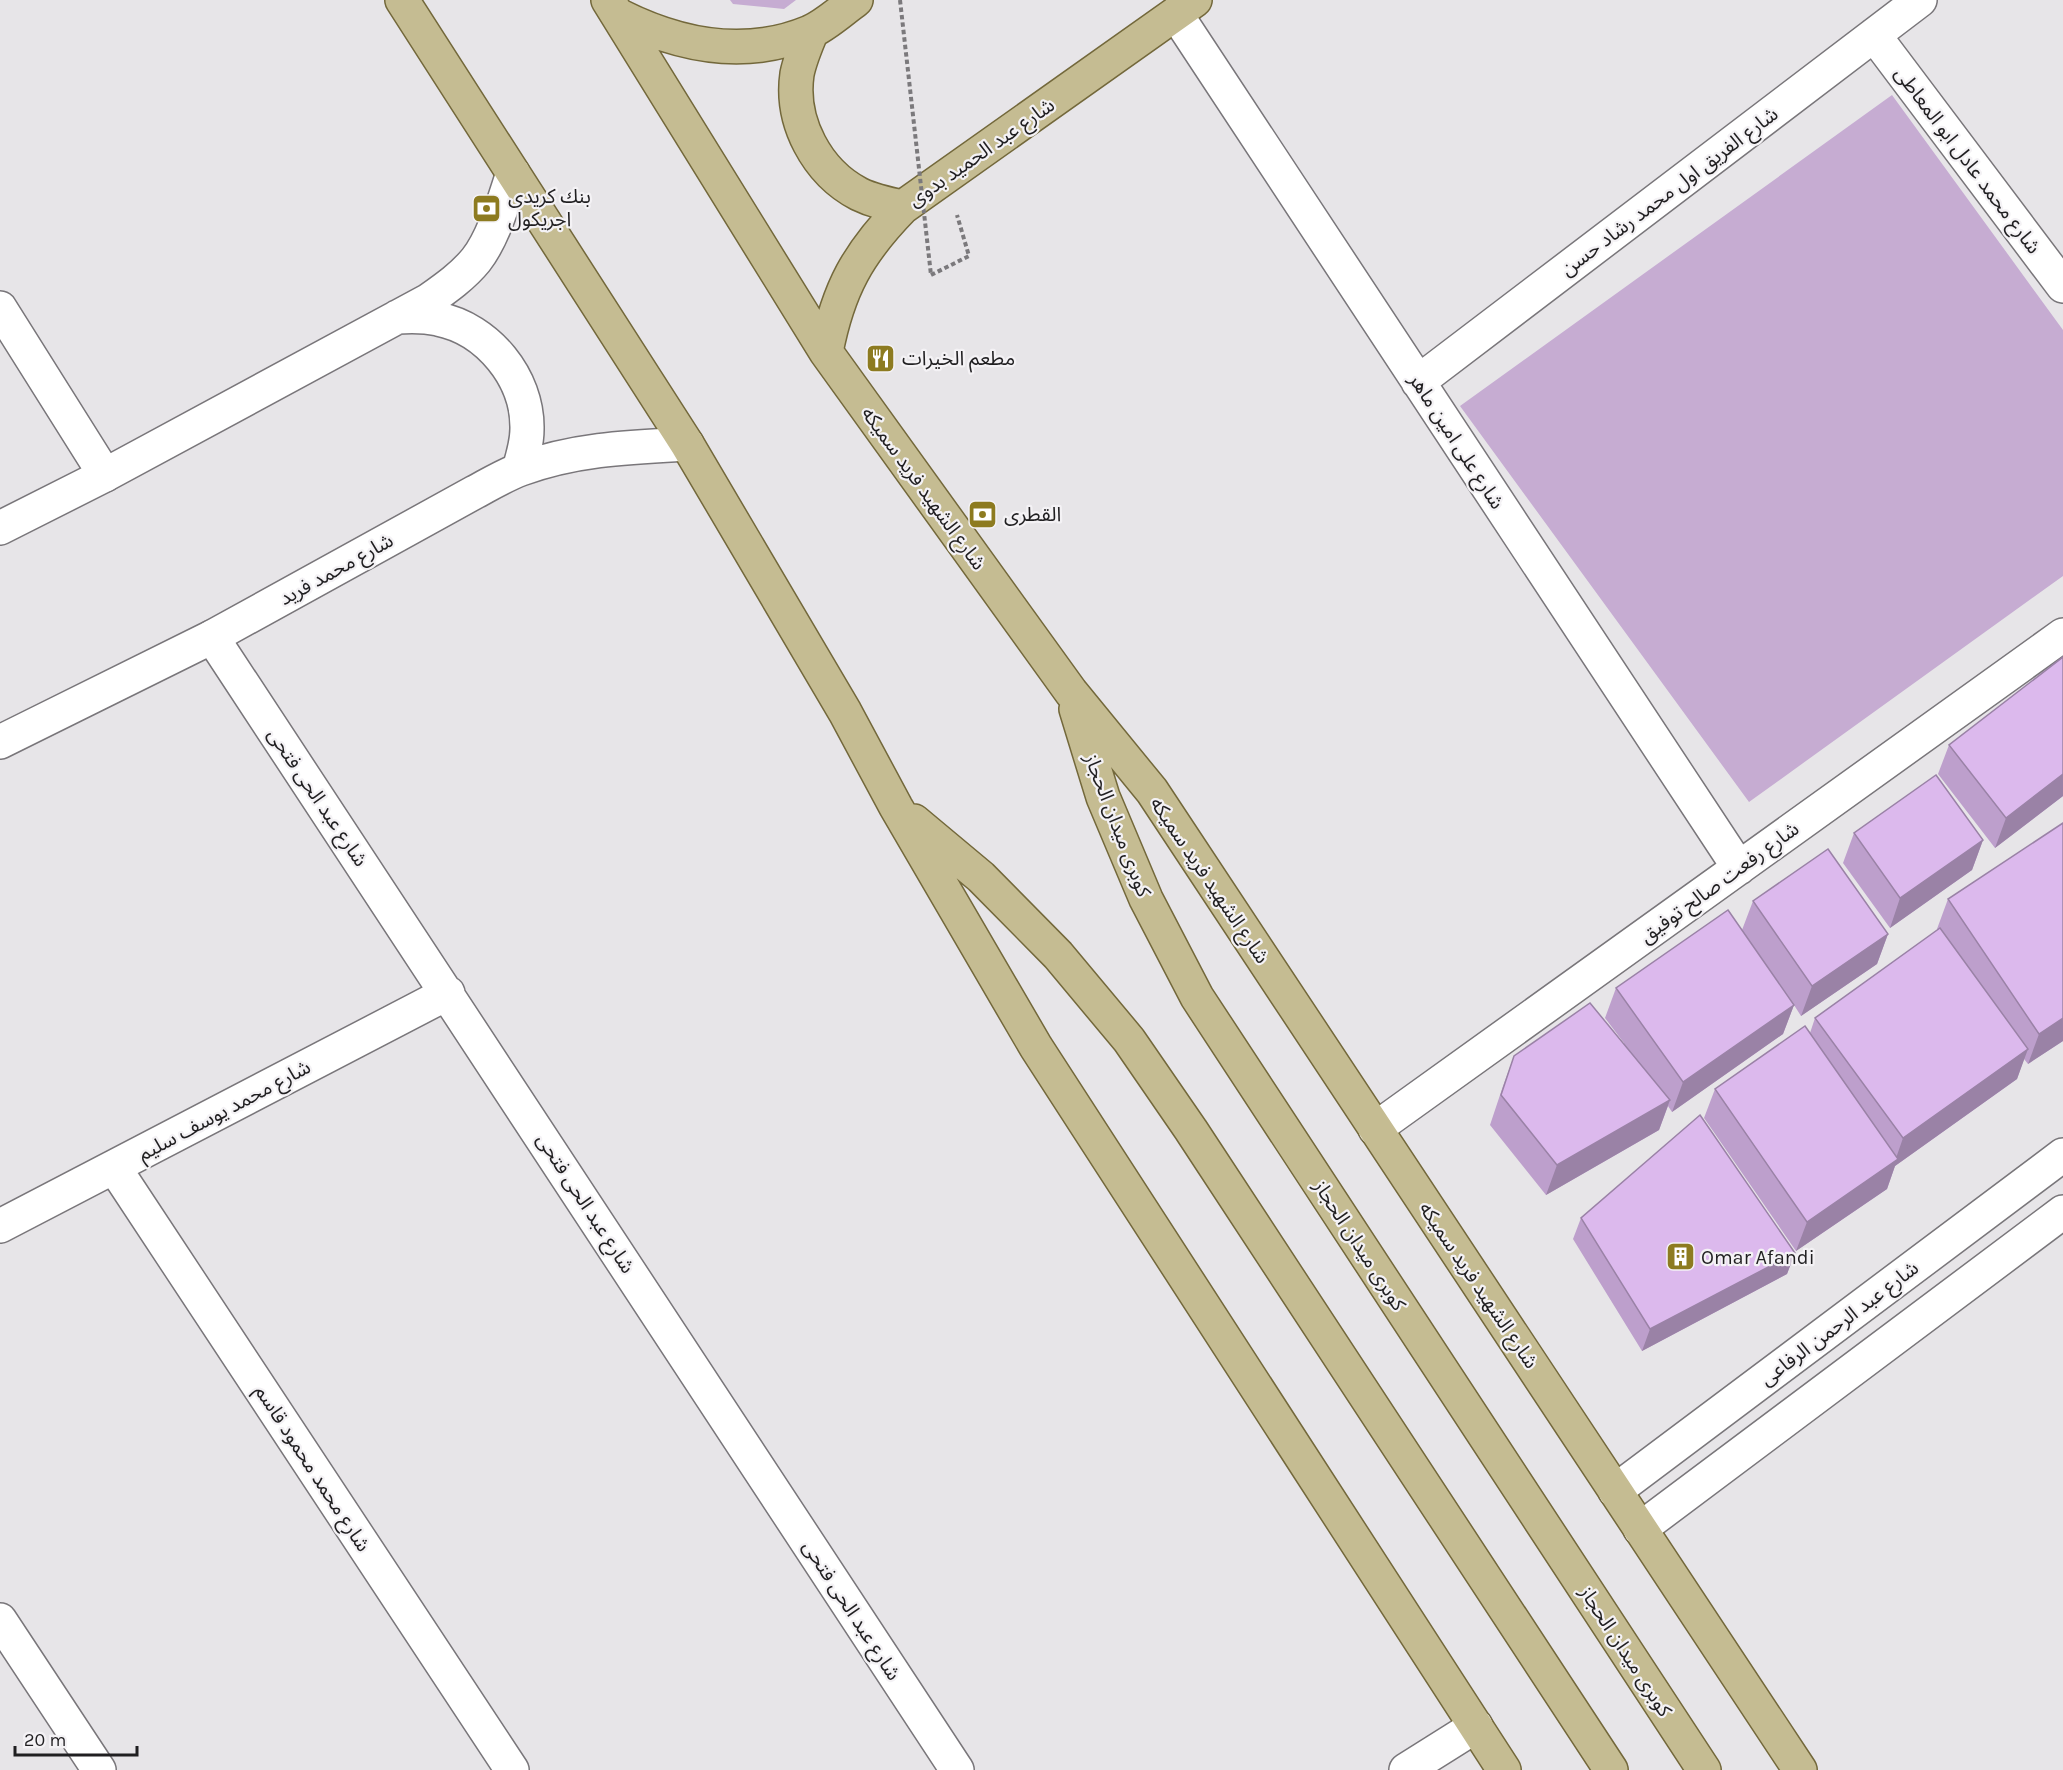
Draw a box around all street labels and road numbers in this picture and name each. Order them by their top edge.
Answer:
street label: شارع محمد عادل ابو المعاطى [1887,62,2045,260]
street label: شارع عبد الحميد بدوى [904,93,1061,214]
street label: شارع الفريق اول محمد رشاد حسن [1556,102,1784,283]
street label: شارع على امين ماهر [1401,368,1509,515]
street label: شارع الشهيد فريد سميكه [854,402,990,576]
street label: شارع محمد فريد [275,529,399,613]
street label: شارع عبد الحى فتحى [260,724,372,873]
street label: كوبرى ميدان الحجاز [1079,749,1156,901]
street label: شارع الشهيد فريد سميكه [1143,793,1274,970]
street label: شارع رفعت صالح توفيق [1635,817,1805,950]
street label: شارع محمد يوسف سليم [134,1055,316,1168]
street label: شارع عبد الحى فتحى [529,1129,639,1279]
street label: كوبرى ميدان الحجاز [1308,1175,1411,1316]
street label: شارع الشهيد فريد سميكه [1412,1198,1543,1375]
street label: شارع عبد الرحمن الرفاعى [1755,1256,1925,1393]
street label: شارع محمد محمود قاسم [248,1381,375,1558]
street label: شارع عبد الحى فتحى [795,1536,905,1686]
street label: كوبرى ميدان الحجاز [1574,1581,1677,1722]

